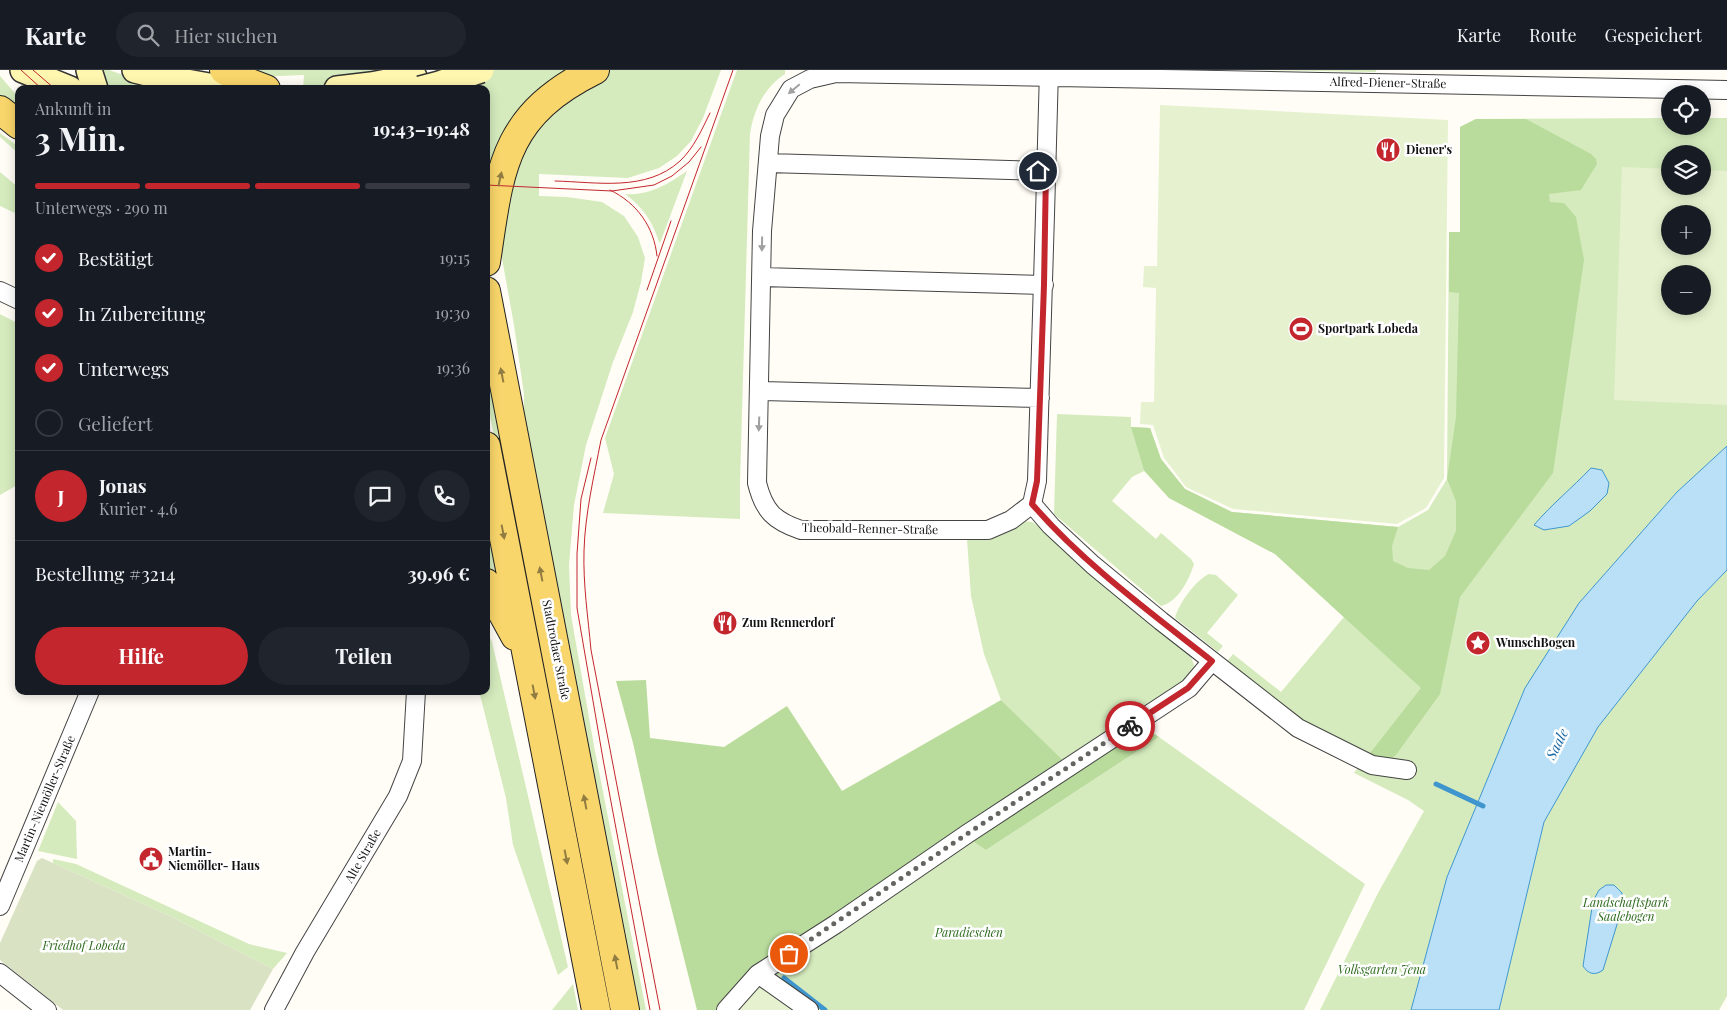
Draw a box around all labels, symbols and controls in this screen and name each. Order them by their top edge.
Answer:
search box [116,12,466,57]
text: Karte [25,19,86,51]
icon: search [134,21,162,49]
text: Hier suchen [174,22,277,48]
text: Karte [1457,23,1501,47]
text: Route [1529,23,1577,47]
text: Gespeichert [1605,23,1702,47]
street label: Alfred-Diener-Straße [1329,73,1446,91]
one-way arrow [788,84,801,95]
map controls [1661,85,1711,315]
button: locate [1661,85,1711,135]
text: Ankunft in [35,98,111,119]
text: 19:43–19:48 [372,115,470,141]
text: 3 Min. [35,116,126,159]
restaurant icon: Diener's [1375,137,1401,163]
place label: Diener's [1406,141,1452,157]
button: layers [1661,145,1711,195]
pin [1017,150,1059,192]
icon: home [1024,157,1052,185]
one-way arrow [496,172,504,187]
text: Unterwegs · 290 m [35,197,168,218]
button: + [1661,205,1711,255]
one-way arrow [758,236,766,252]
icon: check [35,244,63,272]
text: Bestätigt [78,245,153,271]
text: 19:15 [439,247,470,268]
button: − [1661,265,1711,315]
icon: check [35,299,63,327]
text: In Zubereitung [78,300,205,326]
text: 19:30 [435,302,470,323]
sports icon: Sportpark Lobeda [1288,316,1314,342]
place label: Sportpark Lobeda [1318,320,1419,336]
icon: check [35,354,63,382]
text: Unterwegs [78,355,169,381]
text: 19:36 [436,357,470,378]
one-way arrow [498,366,506,382]
text: Geliefert [78,410,152,436]
one-way arrow [755,416,763,432]
button: chat [354,470,406,522]
button: phone [418,470,470,522]
text: Jonas [99,472,147,498]
text: J [58,483,64,509]
text: Kurier · 4.6 [99,498,178,519]
street label: Theobald-Renner-Straße [802,519,938,537]
one-way arrow [499,524,507,539]
text: Bestellung #3214 [35,560,175,586]
text: 39.96 € [408,560,470,586]
one-way arrow [537,567,545,582]
street label: Stadtrodaer Straße [539,598,575,701]
restaurant icon: Zum Rennerdorf [712,610,738,636]
place label: Zum Rennerdorf [742,614,836,630]
button: Hilfe [35,627,248,685]
button: Teilen [258,627,470,685]
place icon: WunschBogen [1465,630,1491,656]
place label: WunschBogen [1495,634,1576,650]
one-way arrow [531,685,539,701]
courier [1105,701,1155,751]
icon: bike [1116,712,1144,740]
water label: Saale [1540,725,1572,763]
street label: Martin-Niemöller-Straße [10,733,78,865]
one-way arrow [581,794,589,810]
street label: Alte Straße [340,826,384,886]
place label: Martin- Niemöller- Haus [168,843,260,873]
public building icon: Martin- Niemöller- Haus [138,846,164,872]
one-way arrow [562,849,570,864]
park label: Landschaftspark Saalebogen [1582,894,1669,924]
park label: Paradieschen [934,924,1003,940]
pin [768,933,810,975]
park label: Friedhof Lobeda [41,937,126,953]
icon: bag [775,940,803,968]
one-way arrow [612,954,620,970]
park label: Volksgarten Jena [1338,961,1426,977]

